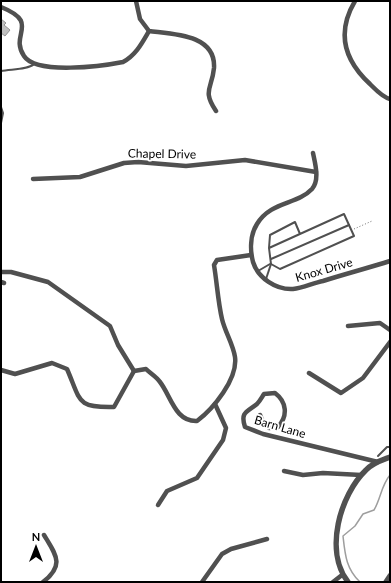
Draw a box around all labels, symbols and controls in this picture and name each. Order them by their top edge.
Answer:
street label: Chapel Drive [128,145,196,162]
street label: Knox Drive [294,254,354,285]
street label: Barn Lane [253,412,308,441]
north arrow [16,527,56,567]
text: N [32,530,40,543]

